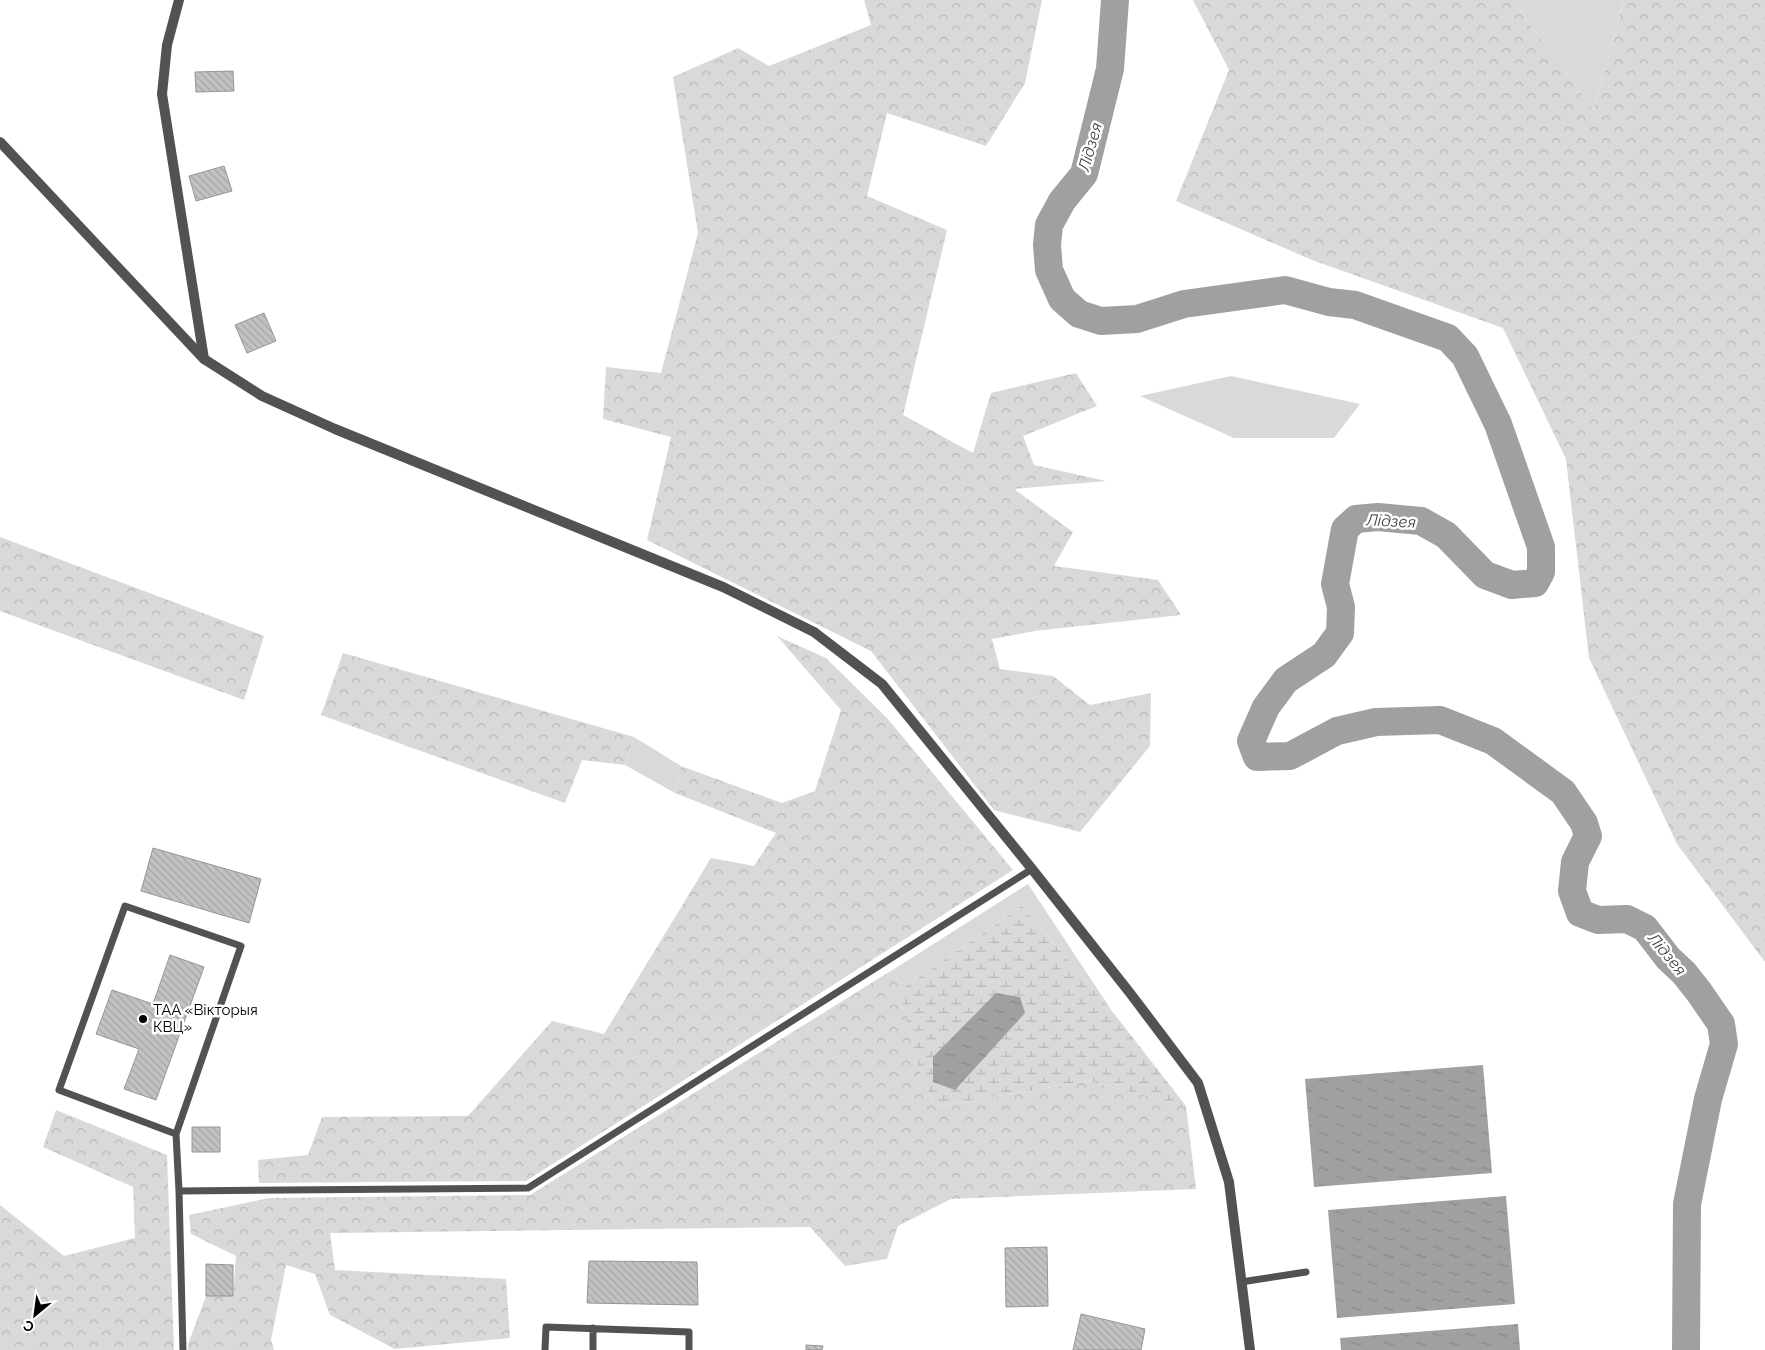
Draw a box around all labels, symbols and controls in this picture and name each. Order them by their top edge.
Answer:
water label: Лідзея [1074,120,1106,175]
water label: Лідзея [1364,510,1417,532]
water label: Лідзея [1643,928,1691,980]
place label: ТАА «Вікторыя КВЦ» [153,1001,258,1036]
marker: ТАА «Вікторыя КВЦ» [137,1013,149,1025]
north arrow [10,1290,60,1340]
text: С [20,1317,37,1336]

